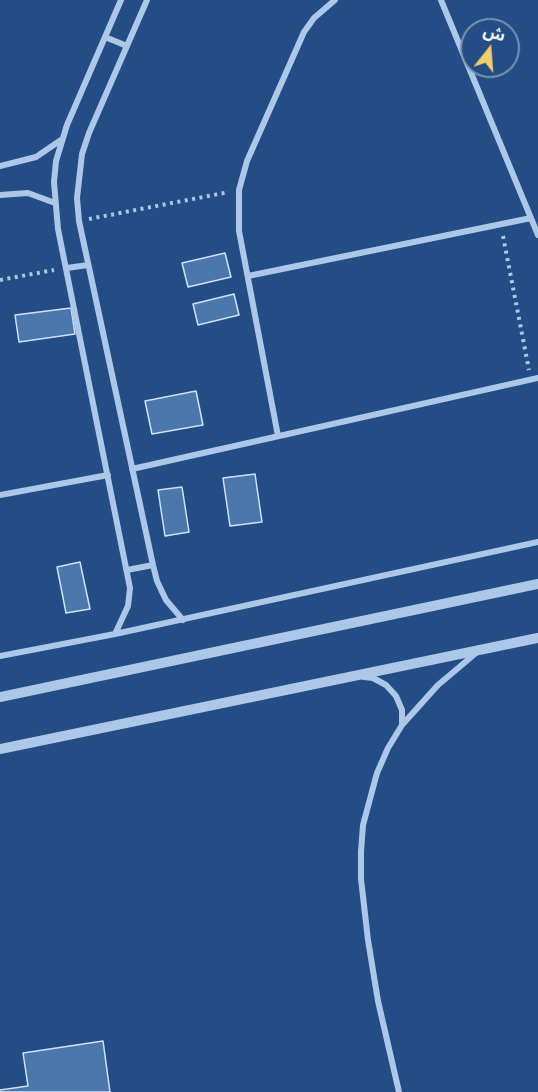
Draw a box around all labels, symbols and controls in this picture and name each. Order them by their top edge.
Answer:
north arrow [460,18,520,78]
text: ش [482,21,508,45]

